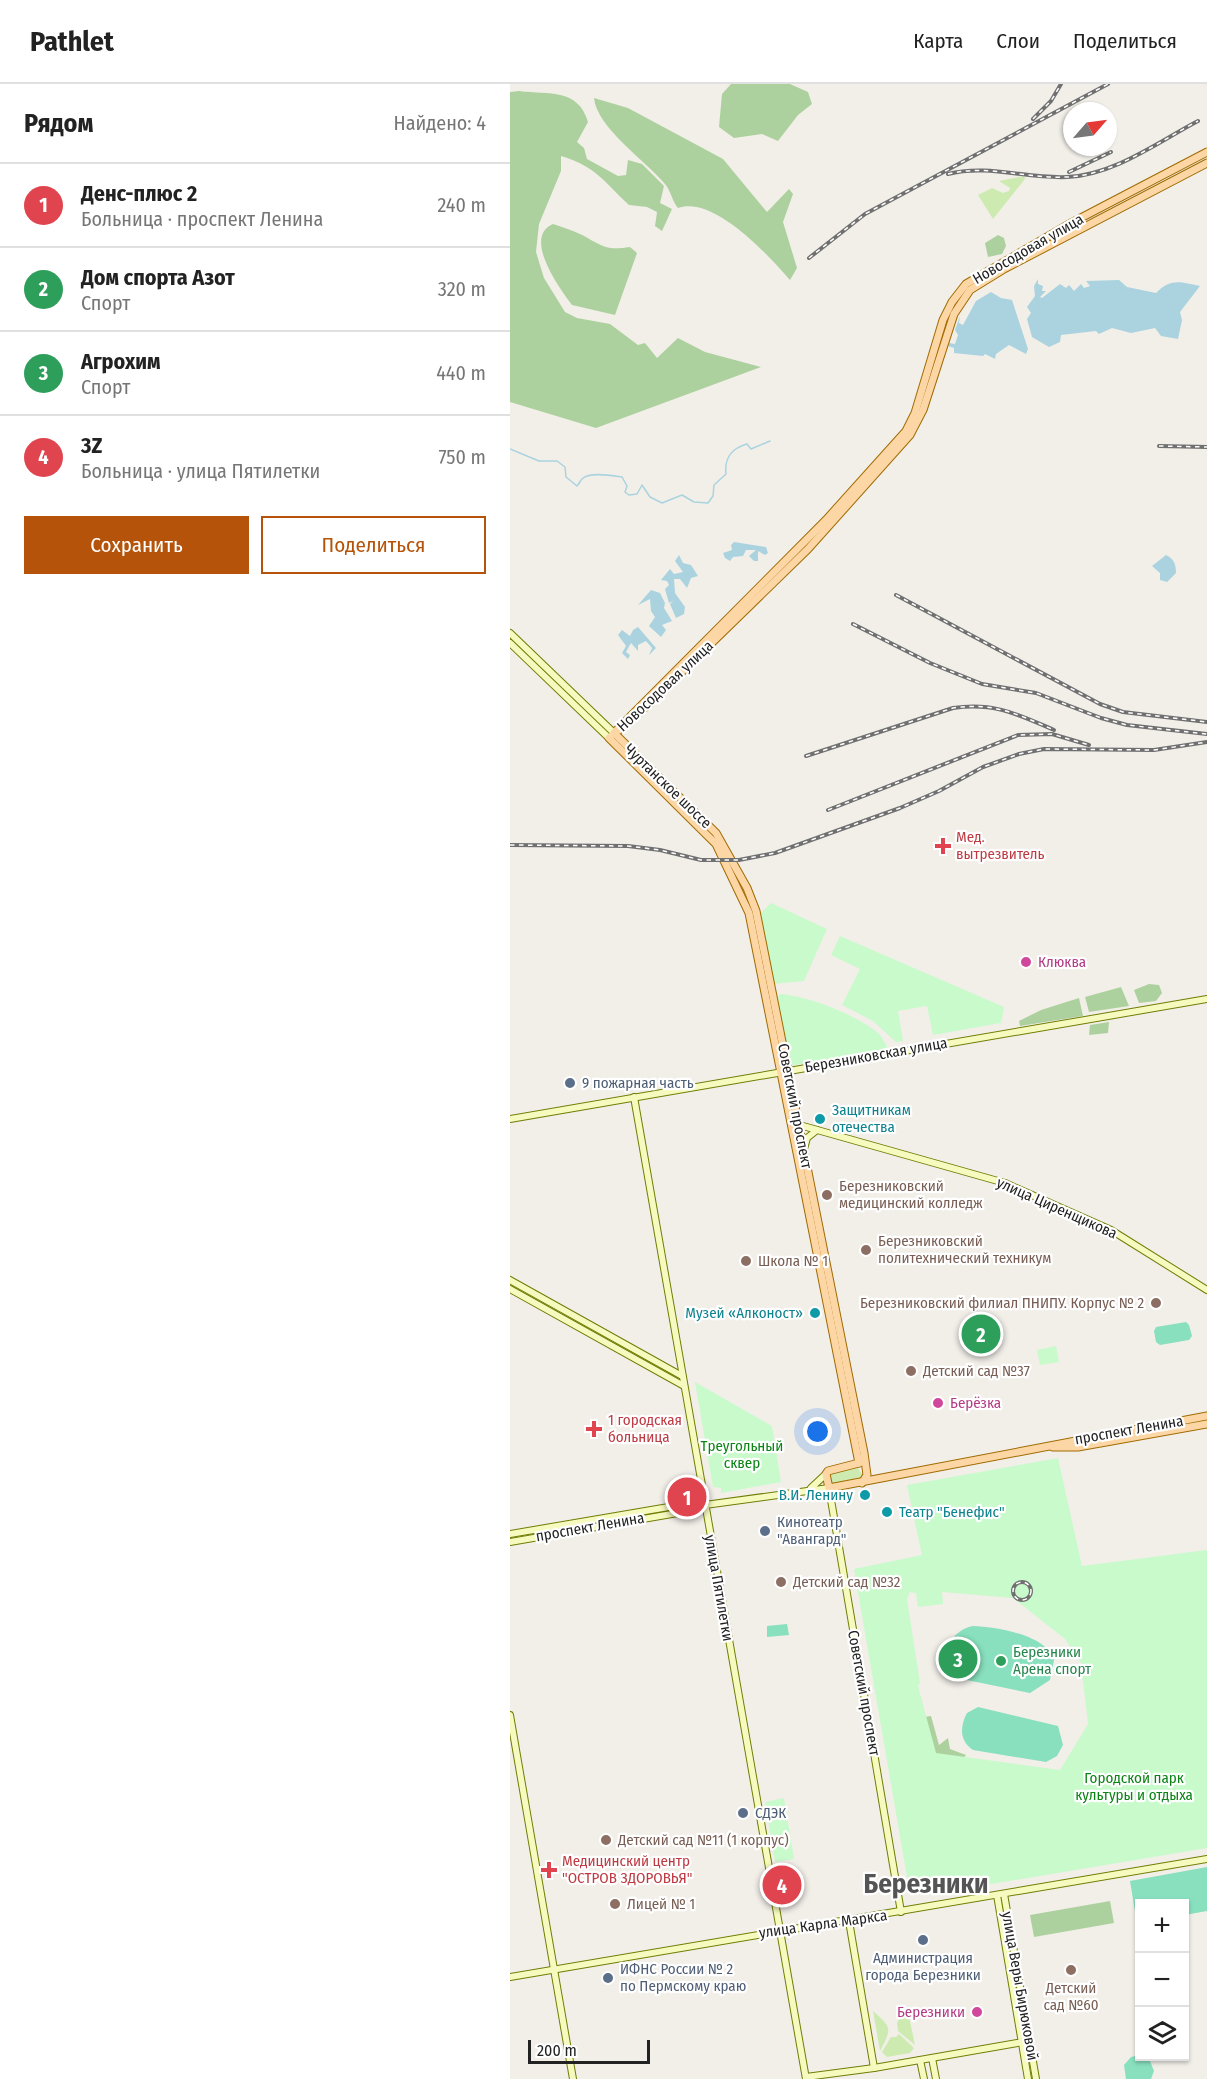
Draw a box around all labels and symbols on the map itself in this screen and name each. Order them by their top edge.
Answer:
north arrow [1063,102,1117,156]
street label: Новосодовая улица [969,210,1087,288]
street label: Новосодовая улица [613,637,717,735]
street label: Чуртанское шоссе [621,740,715,832]
place label: Мед. вытрезвитель [956,828,1045,863]
marker: Мед. вытрезвитель [934,837,952,855]
place label: Клюква [1038,953,1086,971]
marker: Клюква [1019,955,1033,969]
street label: Березниковская улица [803,1034,949,1076]
street label: Советский проспект [774,1042,816,1171]
place label: 9 пожарная часть [582,1074,694,1092]
marker: 9 пожарная часть [563,1076,577,1090]
place label: Защитникам отечества [832,1101,911,1136]
marker: Защитникам отечества [813,1112,827,1126]
street label: улица Циренщикова [994,1173,1120,1243]
place label: Березниковский медицинский колледж [839,1177,983,1212]
marker: Березниковский медицинский колледж [820,1188,834,1202]
place label: Березниковский политехнический техникум [878,1232,1051,1267]
marker: Березниковский политехнический техникум [859,1243,873,1257]
place label: Школа № 1 [758,1252,828,1270]
marker: Школа № 1 [739,1254,753,1268]
place label: Березниковский филиал ПНИПУ. Корпус № 2 [860,1294,1144,1312]
marker: Березниковский филиал ПНИПУ. Корпус № 2 [1149,1296,1163,1310]
place label: Музей «Алконост» [685,1304,803,1322]
marker: Музей «Алконост» [808,1306,822,1320]
pin: 2 [962,1312,1000,1356]
place label: Детский сад №37 [922,1362,1030,1380]
marker: Детский сад №37 [904,1364,918,1378]
place label: Берёзка [950,1394,1001,1412]
marker: Берёзка [931,1396,945,1410]
place label: 1 городская больница [608,1411,682,1446]
street label: проспект Ленина [1073,1412,1185,1448]
your location [803,1417,832,1446]
marker: 1 городская больница [585,1420,603,1438]
park label: Треугольный сквер [701,1437,783,1472]
pin: 1 [668,1474,706,1520]
place label: В.И. Ленину [779,1486,853,1504]
marker: В.И. Ленину [858,1488,872,1502]
place label: Театр "Бенефис" [899,1503,1005,1521]
marker: Театр "Бенефис" [880,1505,894,1519]
street label: проспект Ленина [534,1509,646,1545]
place label: Кинотеатр "Авангард" [777,1513,847,1548]
marker: Кинотеатр "Авангард" [758,1524,772,1538]
street label: улица Пятилетки [701,1533,737,1643]
place label: Детский сад №32 [792,1573,901,1591]
marker: Детский сад №32 [774,1575,788,1589]
street label: Советский проспект [844,1629,884,1758]
pin: 3 [938,1636,978,1682]
place label: Березники Арена спорт [1013,1643,1092,1678]
marker: Березники Арена спорт [994,1654,1008,1668]
park label: Городской парк культуры и отдыха [1075,1769,1193,1804]
place label: СДЭК [755,1804,786,1822]
marker: СДЭК [736,1806,750,1820]
place label: Детский сад №11 (1 корпус) [617,1831,789,1849]
marker: Детский сад №11 (1 корпус) [599,1833,613,1847]
place label: Медицинский центр "ОСТРОВ ЗДОРОВЬЯ" [562,1852,692,1887]
marker: Медицинский центр "ОСТРОВ ЗДОРОВЬЯ" [540,1861,558,1879]
pin: 4 [762,1862,802,1908]
district label: Березники [864,1868,988,1900]
place label: Лицей № 1 [627,1895,695,1913]
marker: Лицей № 1 [608,1897,622,1911]
street label: улица Карла Маркса [758,1906,888,1942]
street label: улица Веры Бирюковой [998,1910,1042,2062]
marker: Администрация города Березники [916,1933,930,1947]
place label: Администрация города Березники [865,1949,981,1984]
place label: ИФНС России № 2 по Пермскому краю [620,1960,746,1995]
marker: Детский сад №60 [1064,1963,1078,1977]
marker: ИФНС России № 2 по Пермскому краю [601,1971,615,1985]
place label: Детский сад №60 [1043,1979,1099,2014]
place label: Березники [897,2003,965,2021]
marker: Березники [970,2005,984,2019]
scale bar [528,2037,650,2064]

